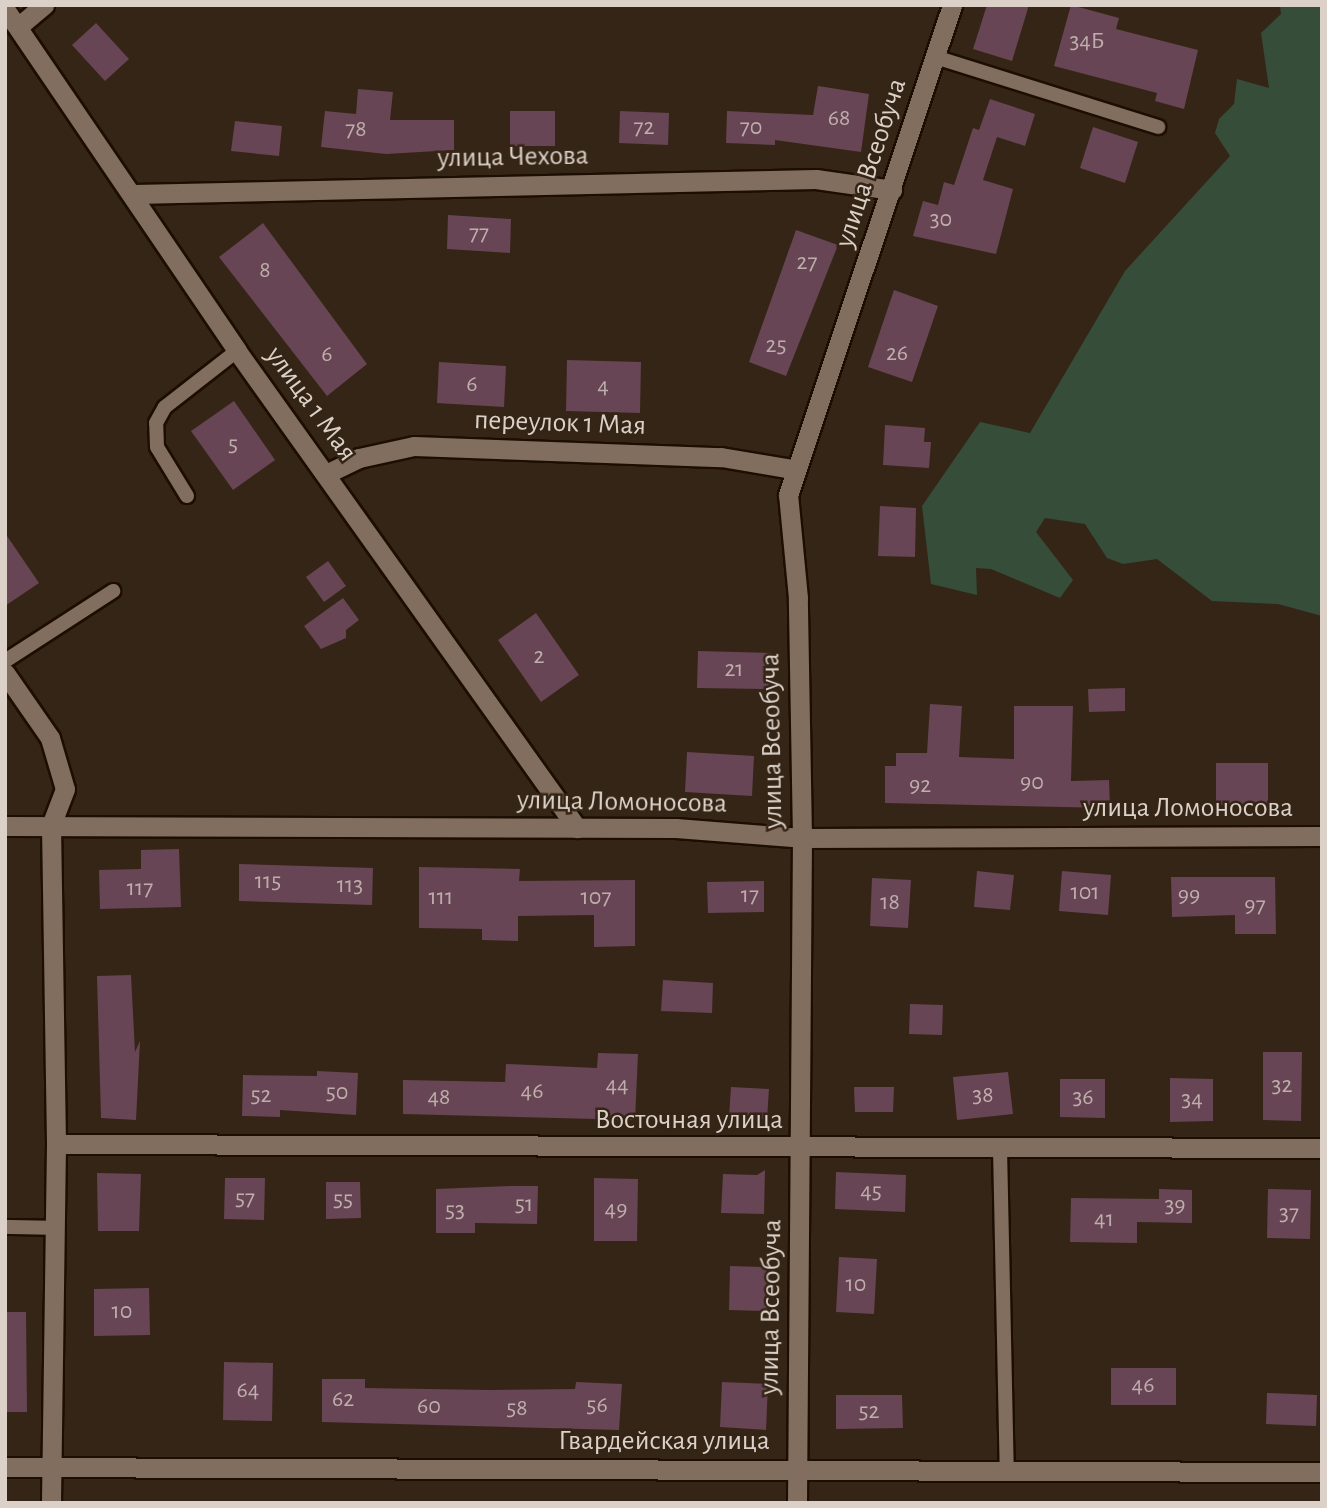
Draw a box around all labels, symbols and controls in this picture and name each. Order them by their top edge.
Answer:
house number: 34Б [1069,28,1105,56]
street label: улица Всеобуча [828,74,914,252]
house number: 68 [828,105,850,133]
house number: 72 [634,114,654,142]
house number: 70 [740,114,762,142]
house number: 78 [345,116,367,144]
street label: улица Чехова [437,139,589,175]
house number: 30 [930,206,952,234]
house number: 77 [469,220,489,248]
house number: 27 [797,249,817,277]
house number: 8 [259,257,271,285]
house number: 25 [766,332,786,360]
street label: улица 1 Мая [258,340,364,468]
house number: 26 [886,340,908,368]
house number: 6 [321,341,333,369]
house number: 6 [466,371,478,399]
house number: 4 [597,373,609,401]
street label: переулок 1 Мая [473,403,647,443]
house number: 5 [228,431,238,459]
house number: 2 [534,643,544,671]
street label: улица Всеобуча [754,653,790,829]
house number: 21 [724,656,744,684]
house number: 90 [1020,769,1044,797]
house number: 92 [909,772,931,800]
street label: улица Ломоносова [517,783,727,821]
street label: улица Ломоносова [1083,791,1293,825]
house number: 115 [255,868,281,896]
house number: 113 [337,872,363,900]
house number: 117 [127,875,153,903]
house number: 101 [1070,879,1100,907]
house number: 17 [741,882,759,910]
house number: 99 [1178,882,1200,910]
house number: 111 [429,884,453,912]
house number: 107 [581,884,611,912]
house number: 18 [880,889,900,917]
house number: 97 [1244,892,1266,920]
house number: 44 [605,1072,629,1100]
house number: 32 [1272,1072,1292,1100]
house number: 46 [521,1078,543,1106]
house number: 50 [326,1079,348,1107]
house number: 52 [251,1082,271,1110]
house number: 38 [972,1082,994,1110]
house number: 48 [428,1084,450,1112]
house number: 36 [1072,1084,1094,1112]
house number: 34 [1181,1086,1203,1114]
street label: Восточная улица [595,1103,783,1137]
house number: 45 [860,1178,882,1206]
house number: 57 [235,1185,255,1213]
house number: 55 [333,1186,353,1214]
house number: 51 [515,1191,533,1219]
house number: 39 [1164,1192,1186,1220]
house number: 49 [605,1196,627,1224]
house number: 53 [445,1197,465,1225]
house number: 37 [1279,1200,1299,1228]
house number: 41 [1094,1206,1114,1234]
street label: улица Всеобуча [753,1219,789,1395]
house number: 10 [846,1271,866,1299]
house number: 10 [112,1298,132,1326]
house number: 46 [1132,1372,1154,1400]
house number: 64 [237,1377,259,1405]
house number: 62 [332,1386,354,1414]
house number: 56 [586,1392,608,1420]
house number: 60 [417,1393,441,1421]
house number: 58 [506,1395,528,1423]
house number: 52 [859,1398,879,1426]
street label: Гвардейская улица [558,1424,770,1458]

